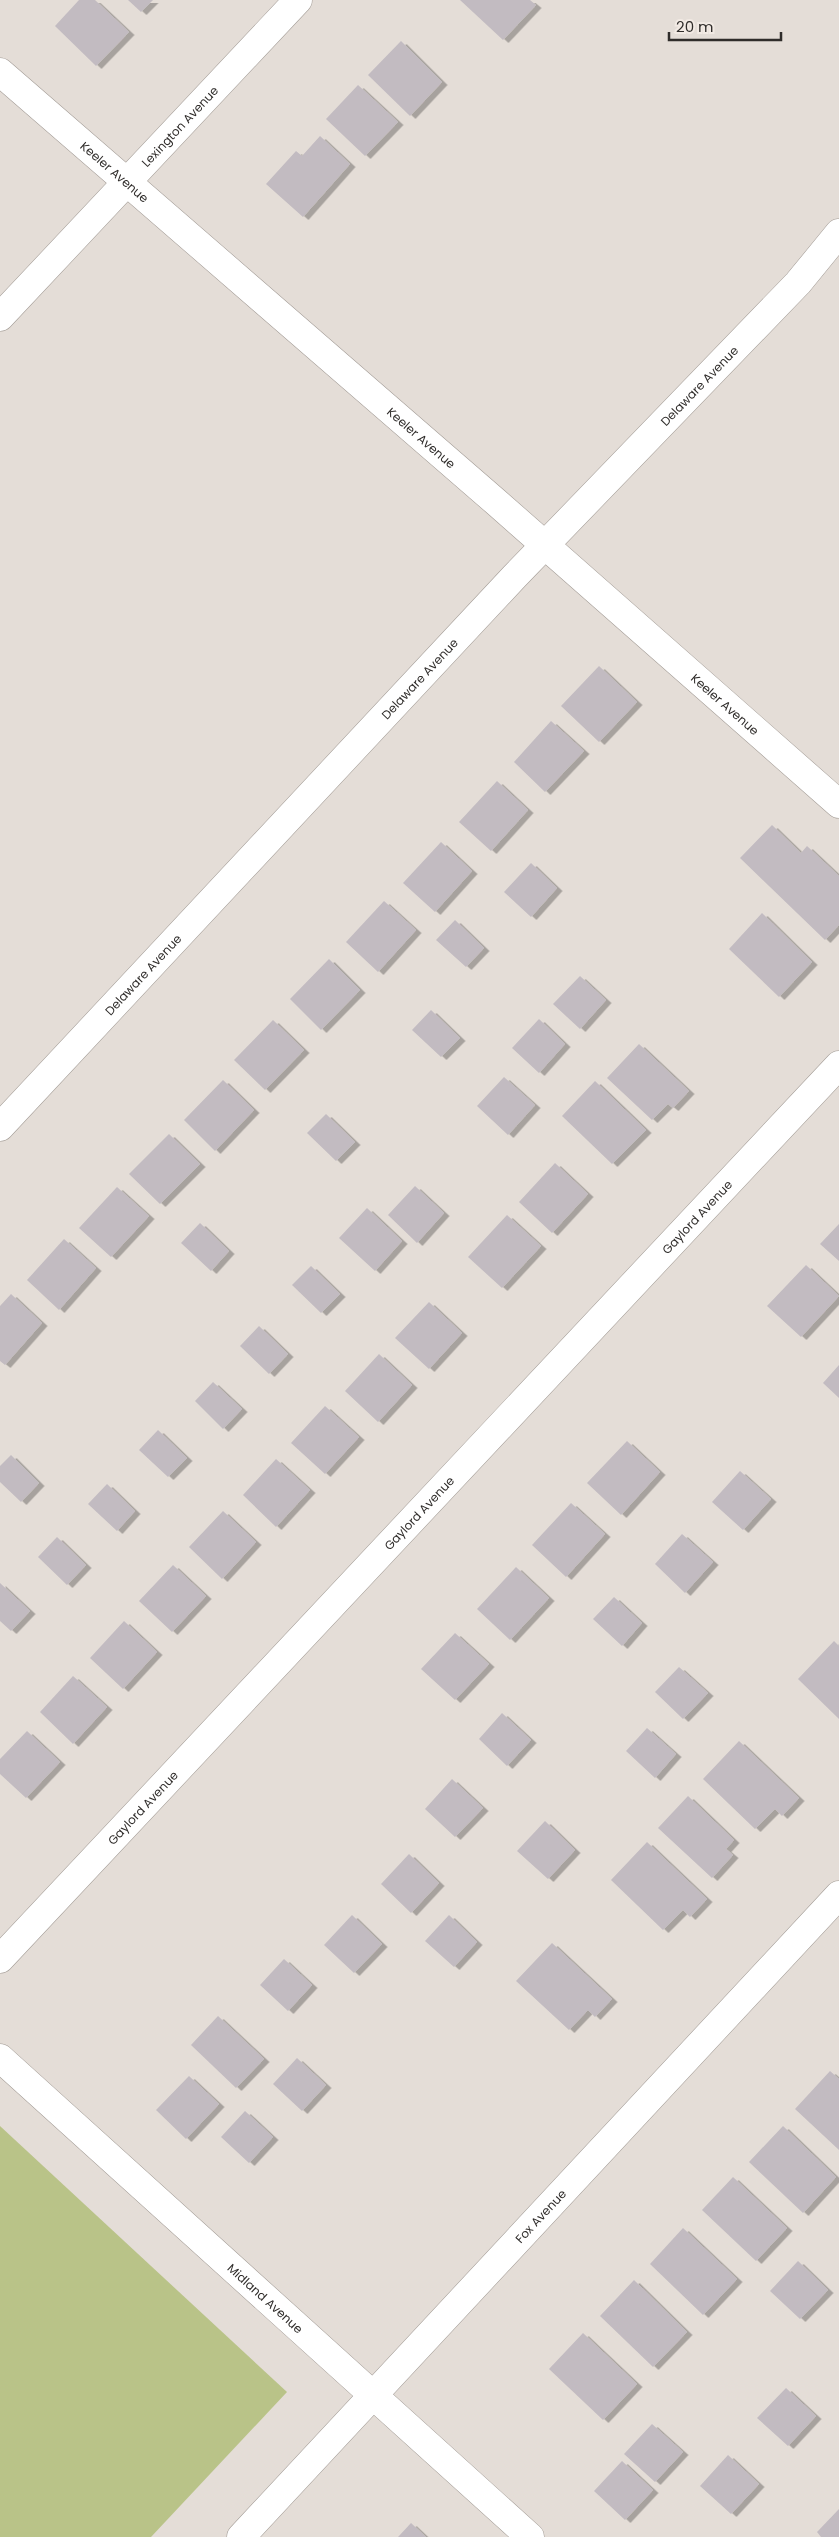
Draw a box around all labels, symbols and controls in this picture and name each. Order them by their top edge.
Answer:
scale bar [669,10,782,42]
text: 20 m [676,16,714,37]
street label: Lexington Avenue [137,82,222,170]
street label: Keeler Avenue [77,137,153,206]
street label: Delaware Avenue [656,342,742,429]
street label: Keeler Avenue [384,403,459,472]
street label: Delaware Avenue [377,634,461,723]
street label: Keeler Avenue [688,669,763,738]
street label: Delaware Avenue [101,930,185,1019]
street label: Gaylord Avenue [658,1176,736,1257]
street label: Gaylord Avenue [380,1472,458,1553]
street label: Gaylord Avenue [103,1767,181,1848]
street label: Fox Avenue [511,2185,570,2246]
street label: Midland Avenue [224,2259,307,2337]

